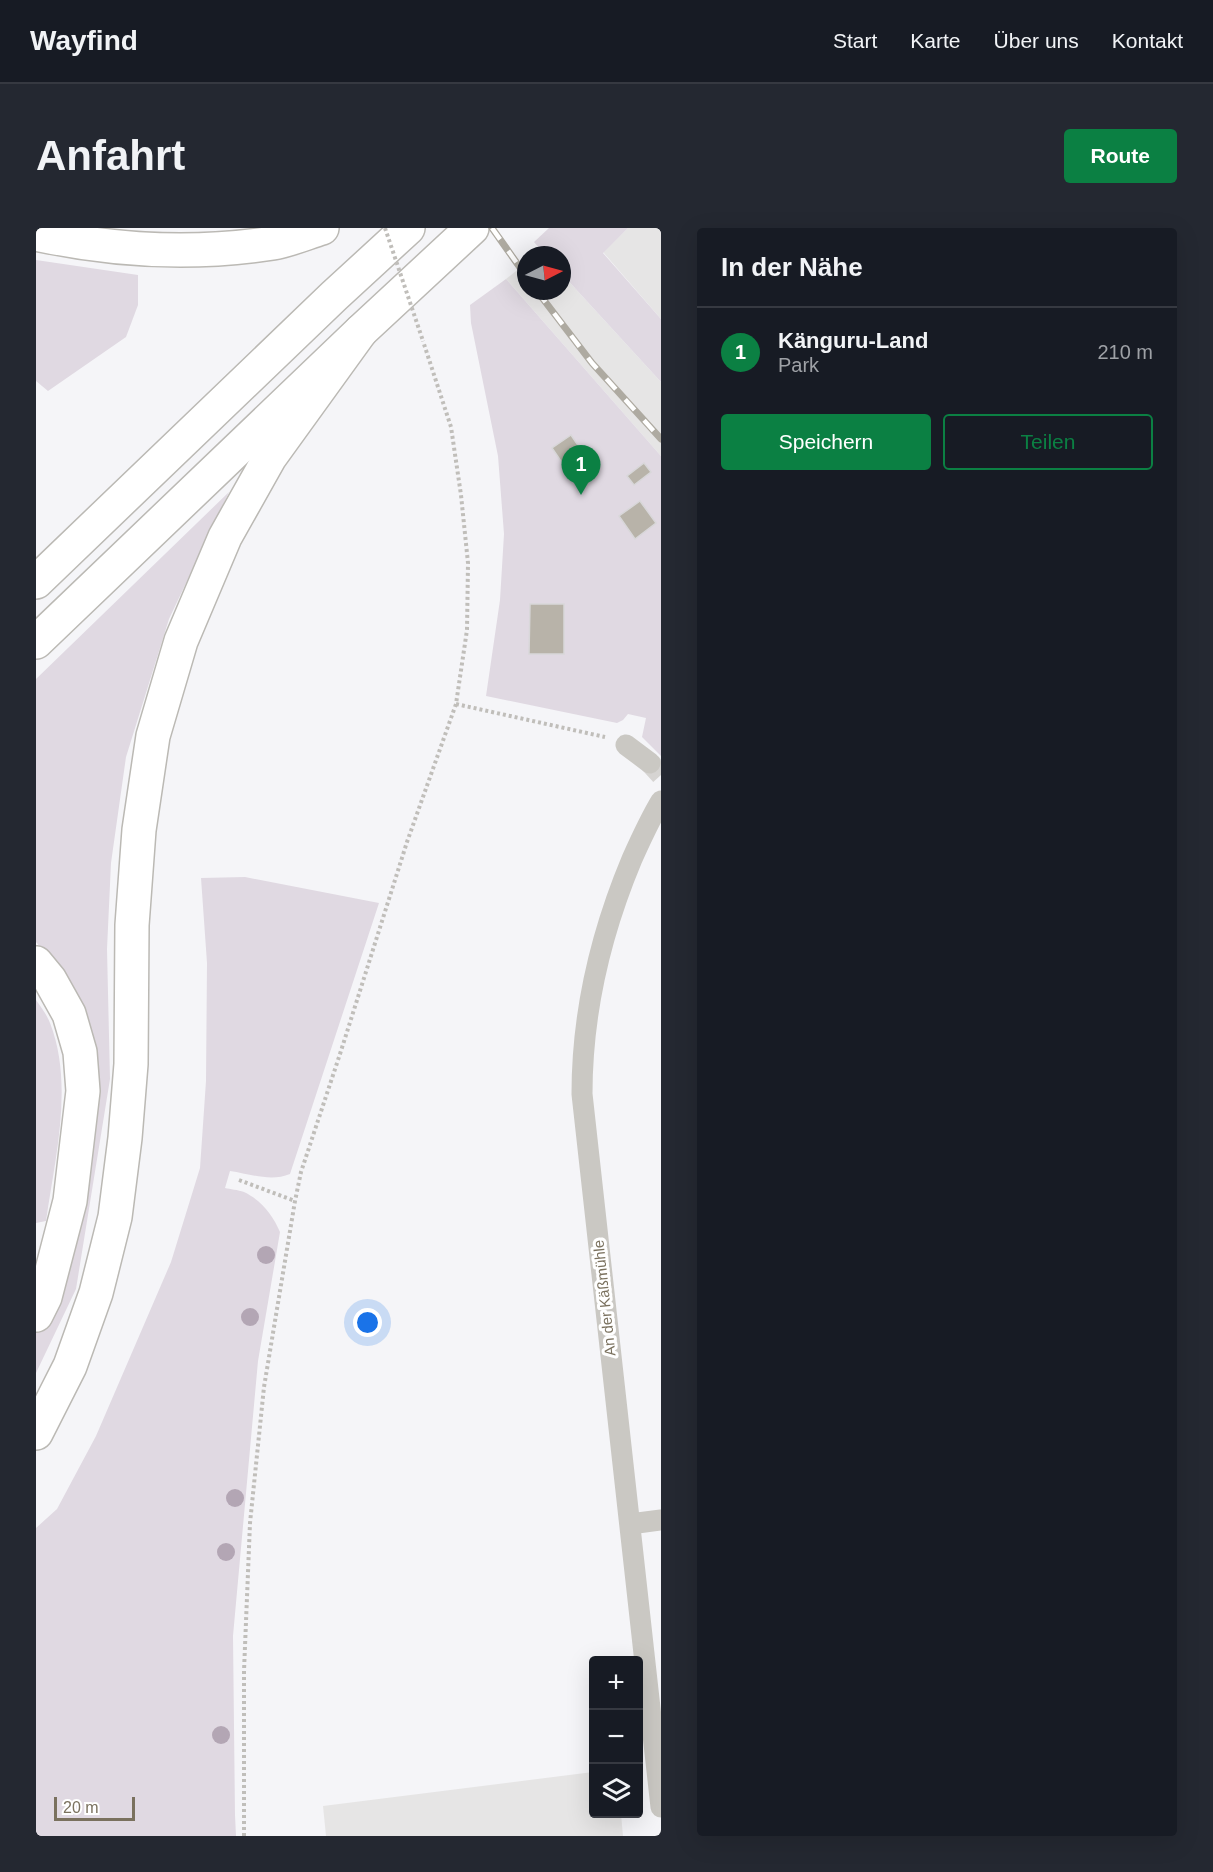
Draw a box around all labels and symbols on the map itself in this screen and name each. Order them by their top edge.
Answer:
north arrow [517,246,571,300]
pin: 1 [562,446,600,495]
street label: An der Käßmühle [589,1239,619,1357]
your location [353,1308,382,1337]
scale bar [54,1794,135,1822]

